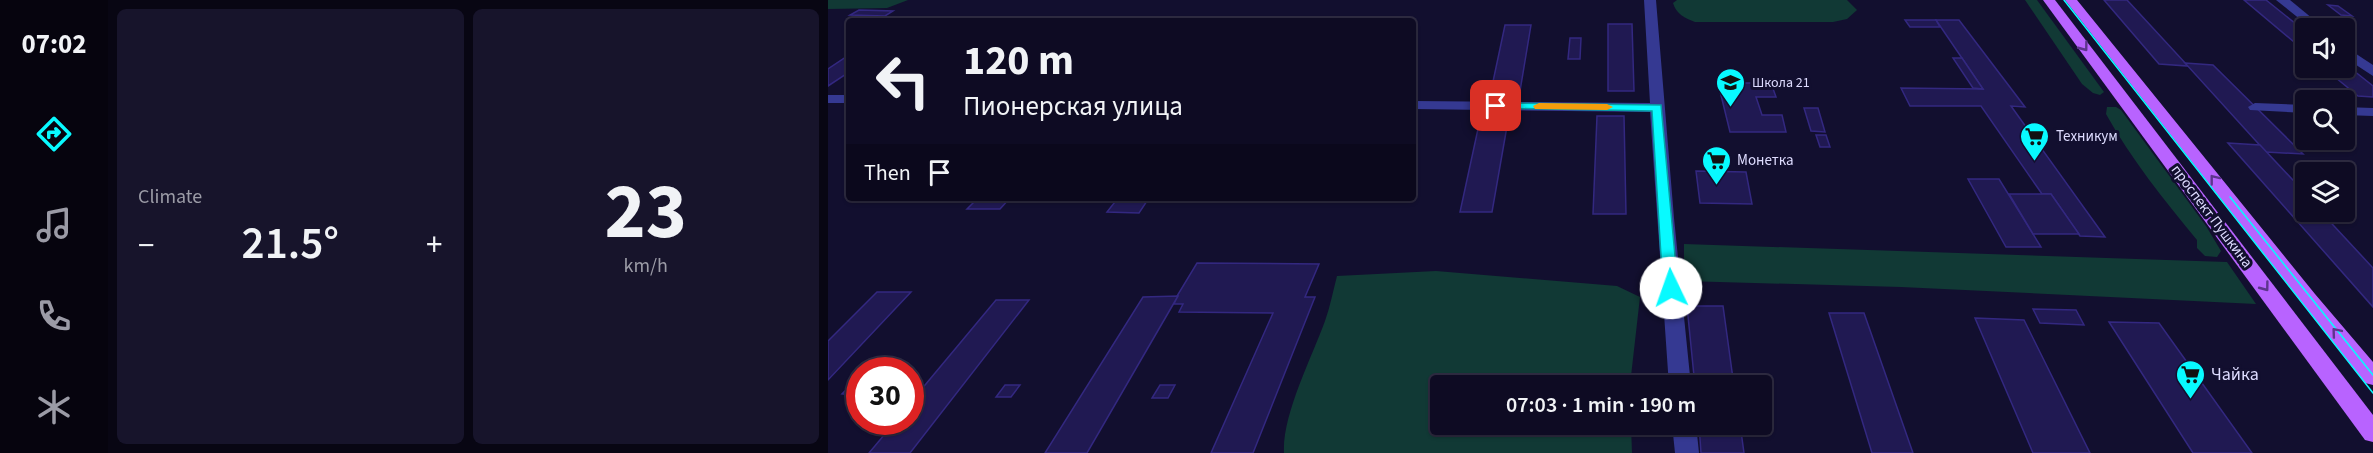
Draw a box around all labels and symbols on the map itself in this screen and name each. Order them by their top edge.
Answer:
one-way arrow [2077,40,2088,51]
school or university icon: Школа 21 [1715,66,1747,108]
place label: Школа 21 [1752,73,1810,93]
pin [1470,80,1521,131]
supermarket icon: Техникум [2019,120,2051,162]
place label: Техникум [2056,126,2118,147]
supermarket icon: Монетка [1700,144,1732,186]
place label: Монетка [1737,150,1794,171]
street label: проспект Пушкина [2166,160,2257,272]
one-way arrow [2211,175,2222,186]
position arrow [1639,256,1703,320]
one-way arrow [2257,280,2268,291]
one-way arrow [2332,328,2343,339]
speed limit sign: 30 [846,357,924,435]
supermarket icon: Чайка [2174,358,2206,400]
place label: Чайка [2211,362,2259,387]

